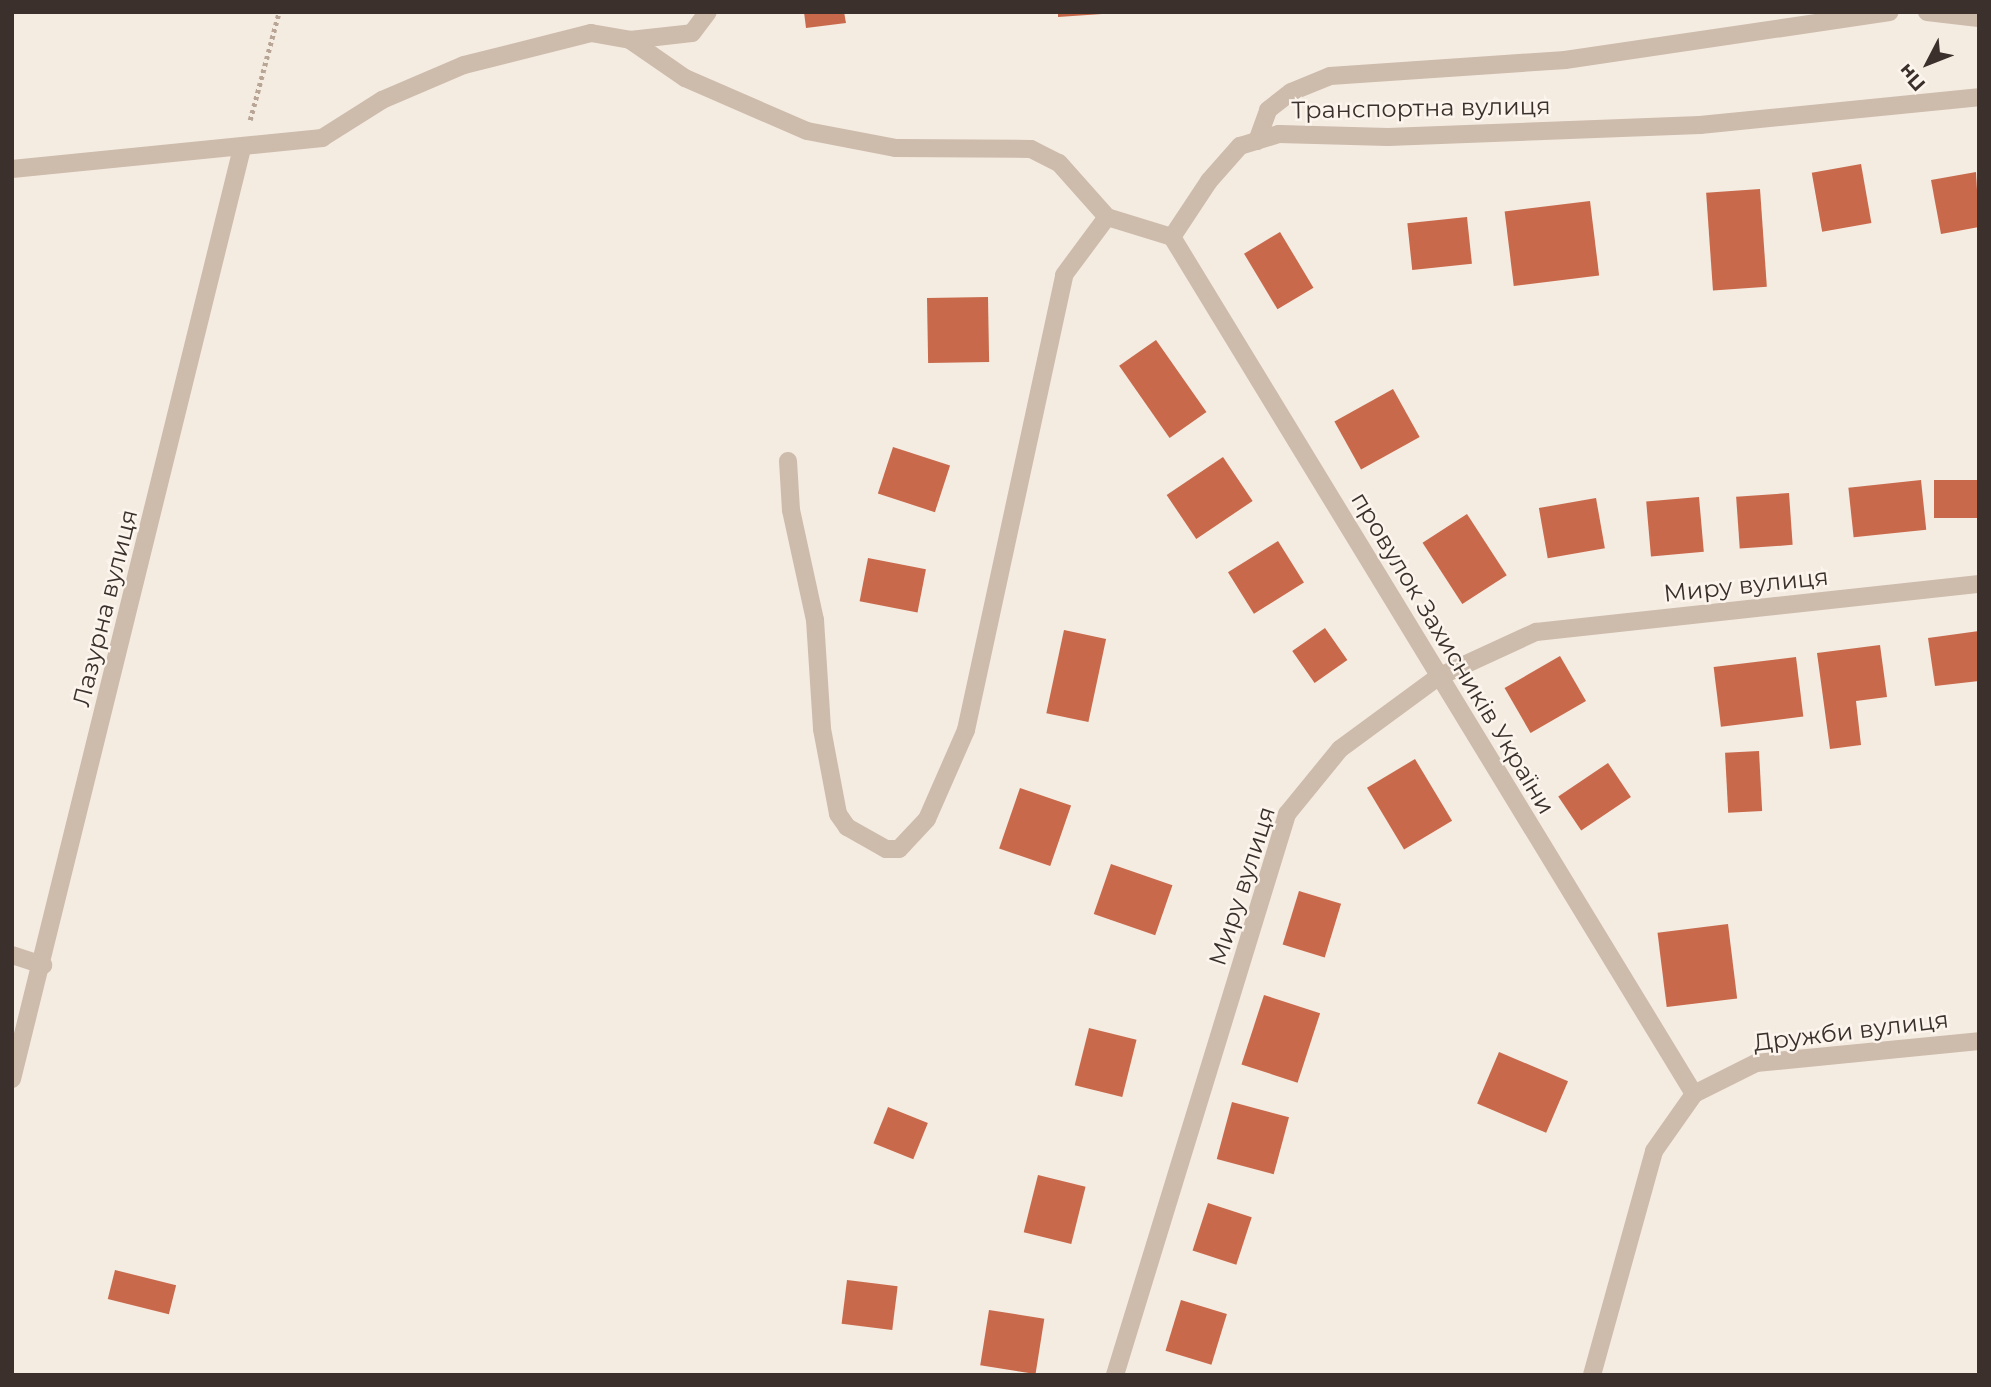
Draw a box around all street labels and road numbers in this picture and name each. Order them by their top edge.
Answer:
street label: Транспортна вулиця [1291,91,1551,125]
street label: провулок Захисників України [1345,487,1561,819]
street label: Лазурна вулиця [67,506,143,710]
street label: Миру вулиця [1662,562,1830,608]
street label: Миру вулиця [1203,803,1281,969]
street label: Дружби вулиця [1752,1005,1950,1057]

